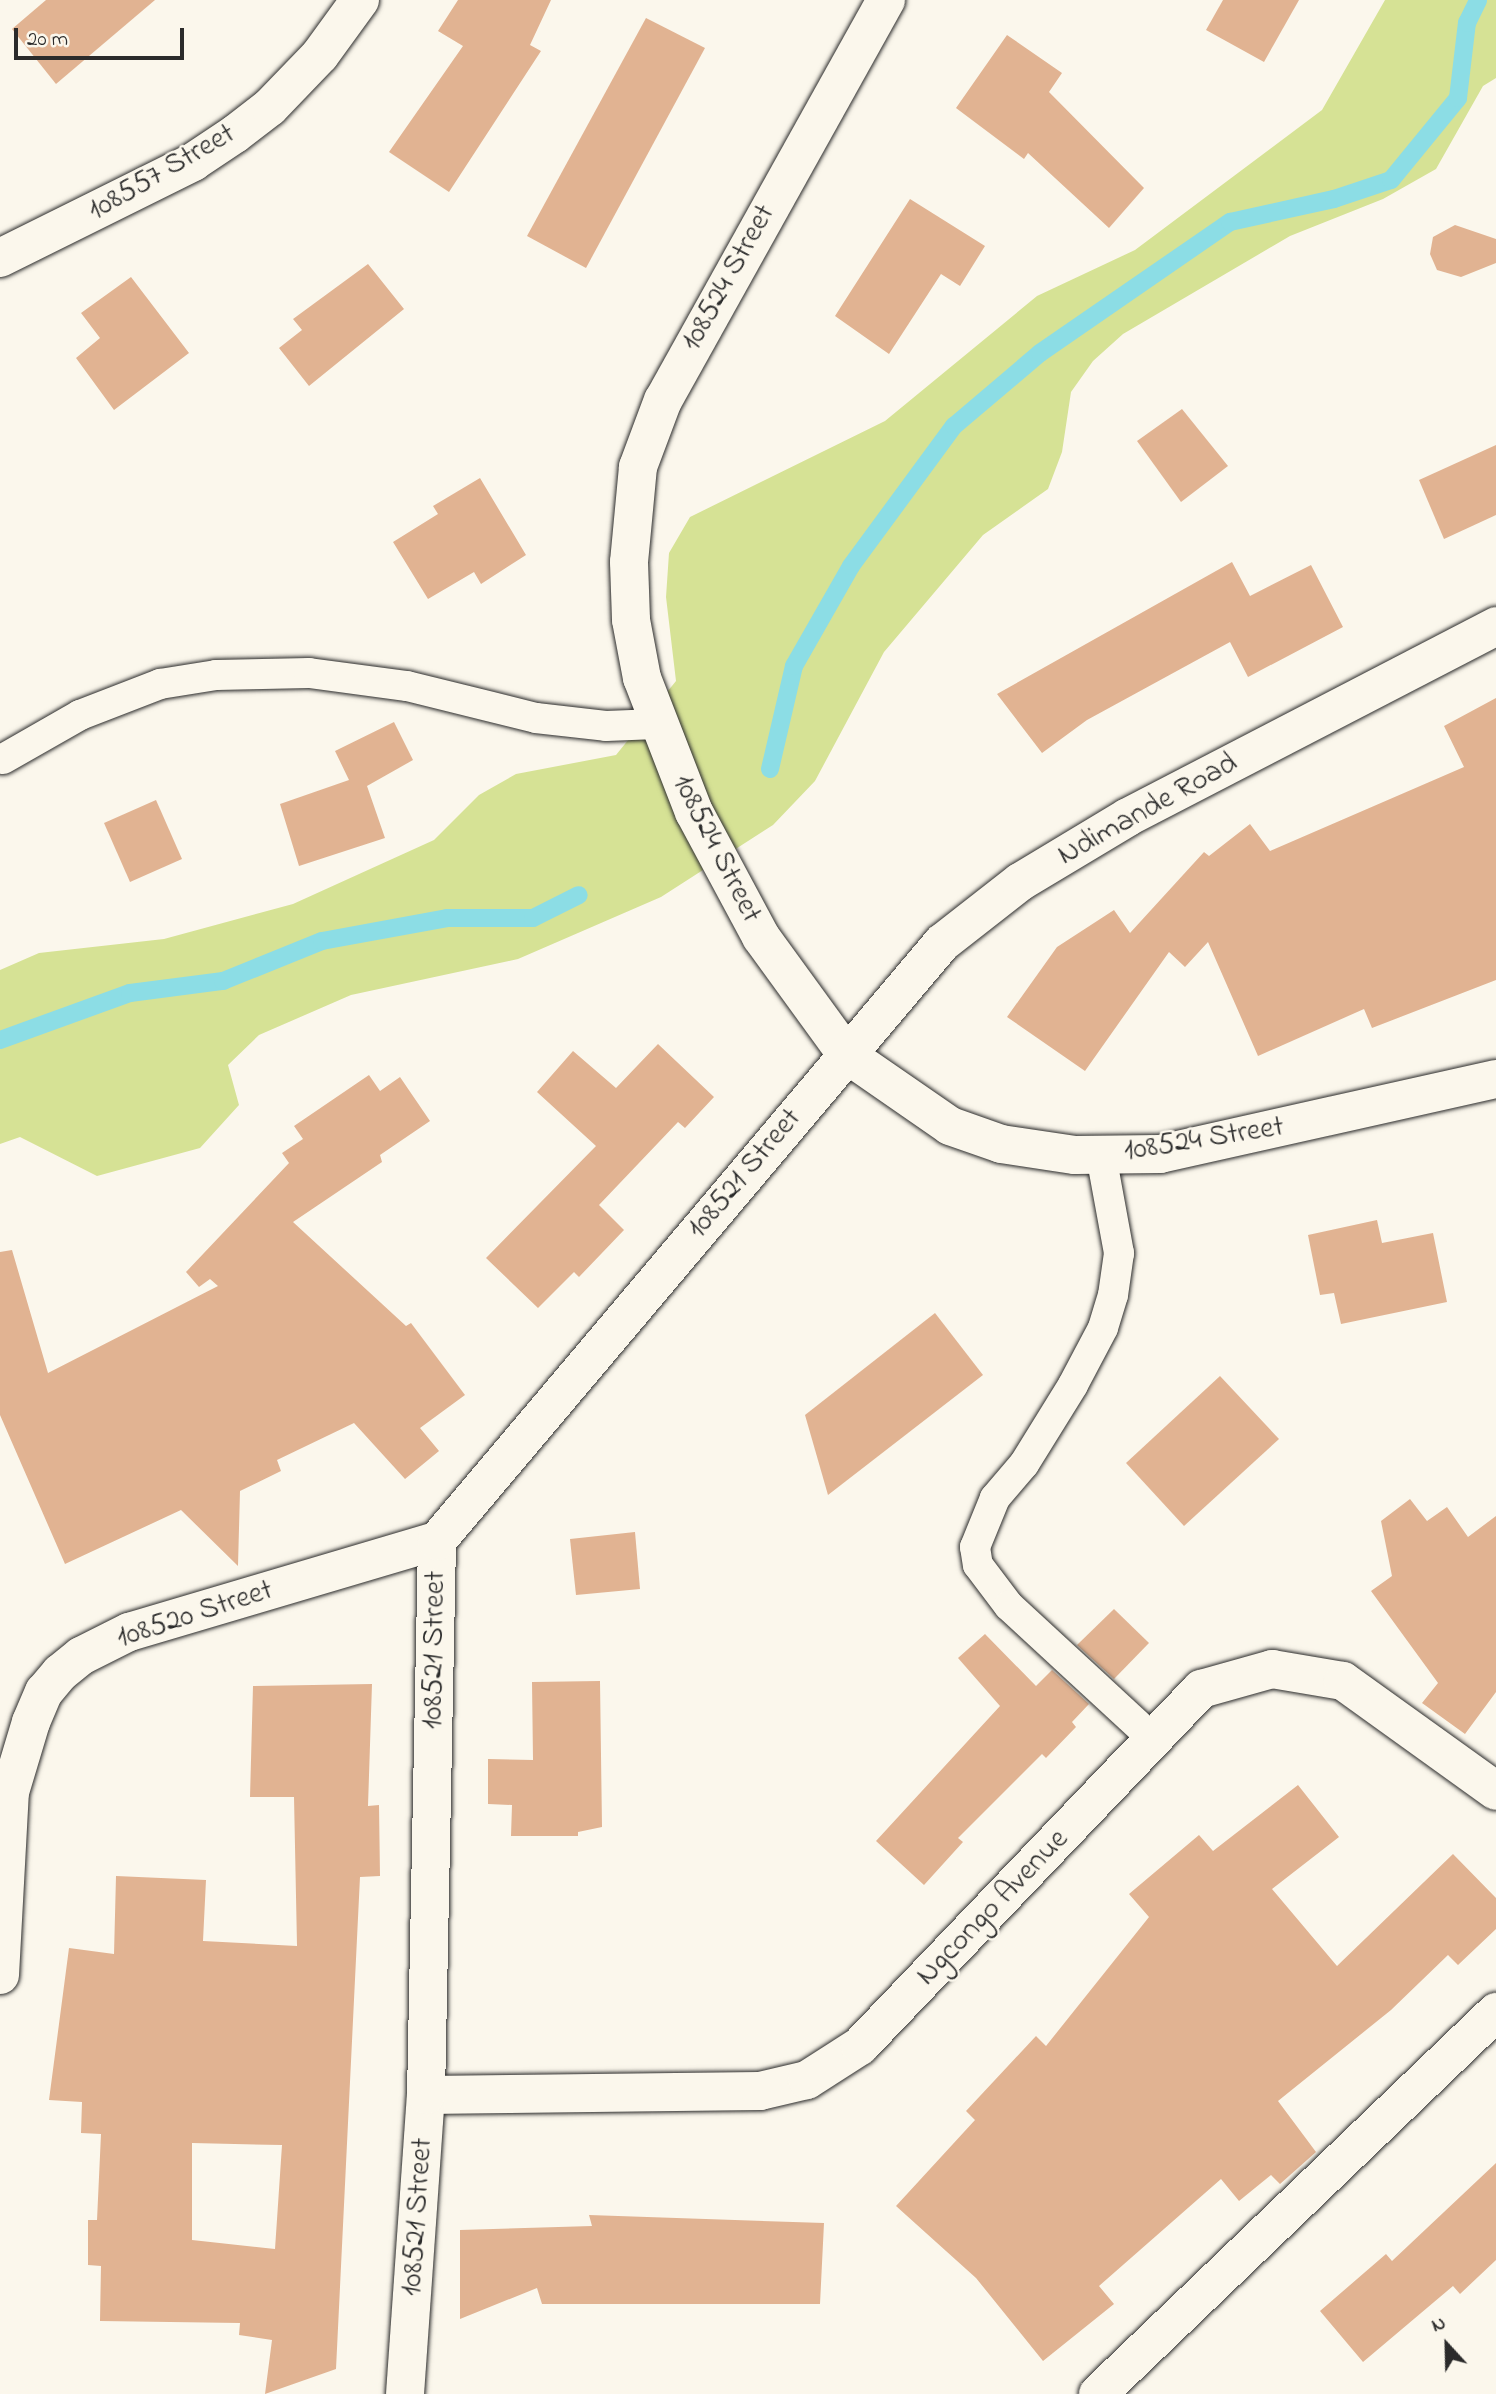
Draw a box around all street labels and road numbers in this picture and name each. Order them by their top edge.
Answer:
street label: 108557 Street [82,117,242,229]
street label: 108524 Street [674,199,784,357]
street label: Ndimande Road [1052,746,1244,874]
street label: 108524 Street [663,769,769,929]
street label: 108521 Street [680,1102,810,1246]
street label: 108524 Street [1122,1110,1286,1170]
street label: 108521 Street [416,1570,454,1730]
street label: 108520 Street [112,1573,278,1657]
street label: Ngcongo Avenue [909,1822,1077,1994]
street label: 108521 Street [395,2137,441,2297]

